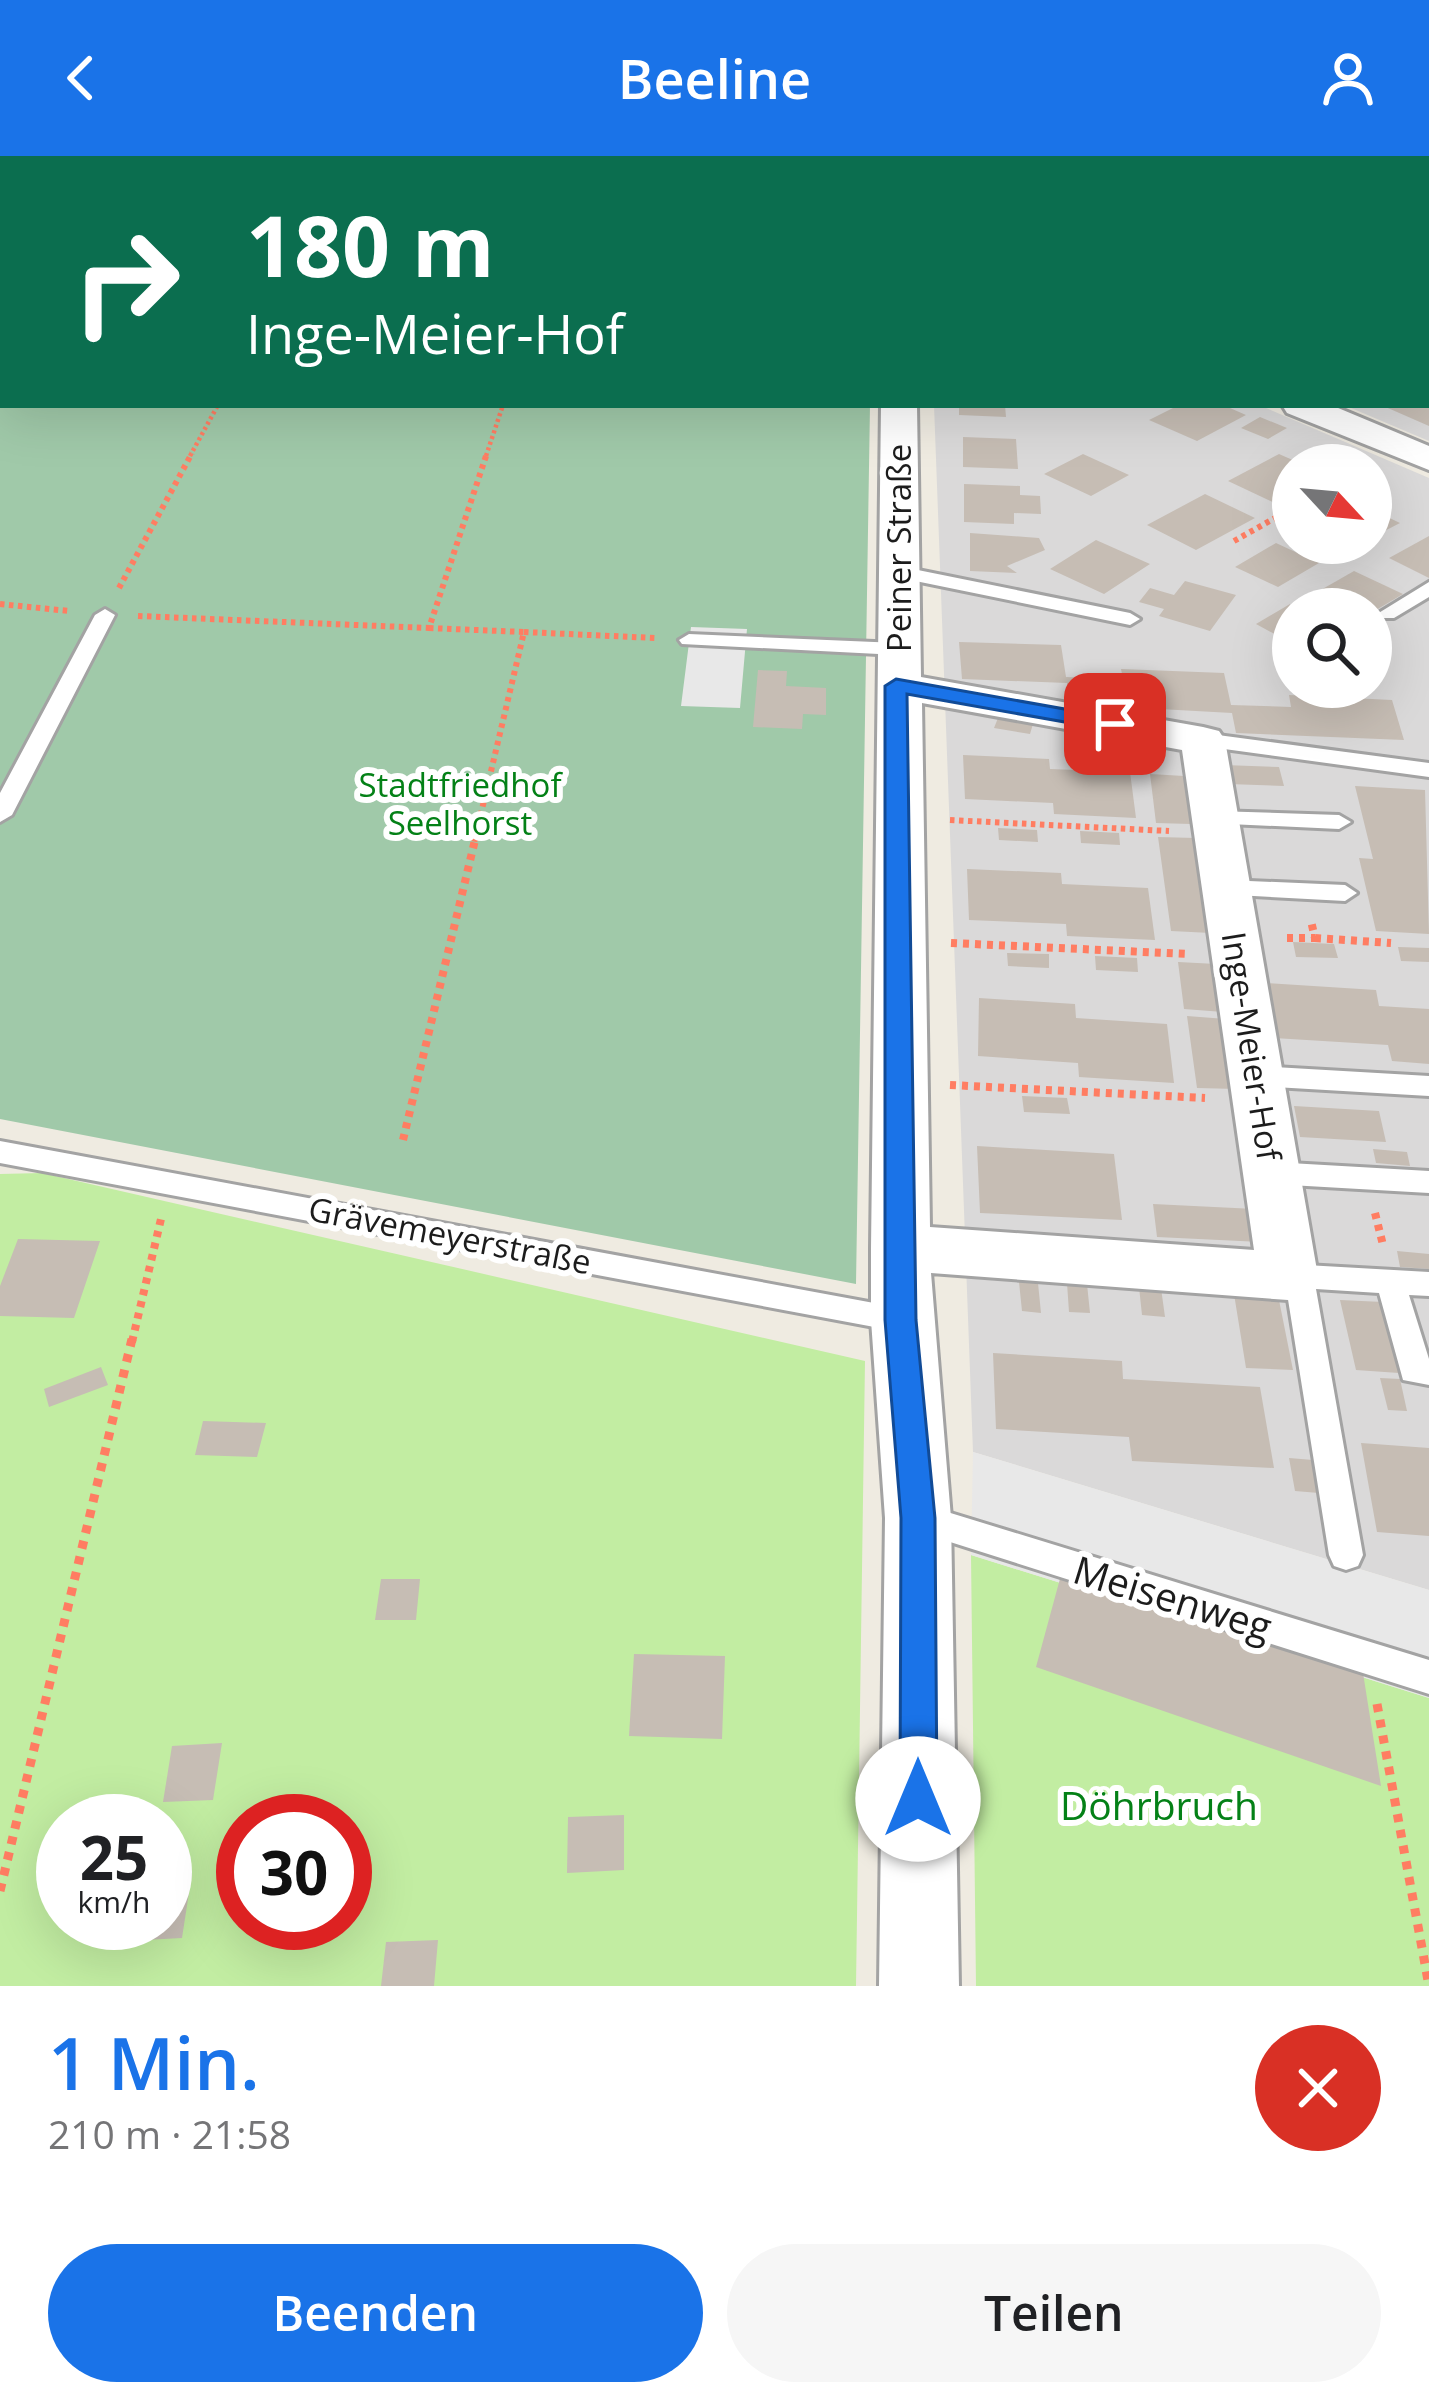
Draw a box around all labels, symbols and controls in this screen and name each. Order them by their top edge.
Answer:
text: Beeline [618,41,811,115]
icon: back [48,45,114,111]
icon: person [1315,45,1381,111]
text: 180 m [246,187,494,302]
icon: right [48,204,204,360]
text: Inge-Meier-Hof [246,296,624,370]
street label: Peiner Straße [876,444,921,652]
north arrow [1272,444,1392,564]
map controls [1272,444,1392,708]
button: search [1272,588,1392,708]
pin [1064,673,1166,775]
icon: arrive [1082,691,1148,757]
park label: Stadtfriedhof Seelhorst [359,762,563,845]
street label: Inge-Meier-Hof [1212,928,1293,1165]
street label: Grävemeyerstraße [305,1186,595,1284]
street label: Meisenweg [1067,1542,1279,1652]
position arrow [855,1736,981,1862]
park label: Döhrbruch [1060,1778,1258,1831]
speed limit sign: 30 [216,1794,372,1950]
text: 25 [80,1816,148,1898]
text: km/h [78,1881,150,1922]
text: 1 Min. [48,2013,260,2111]
button: close [1255,2025,1381,2151]
text: 210 m · 21:58 [48,2107,291,2160]
button: Beenden [48,2244,703,2382]
button: Teilen [727,2244,1381,2382]

